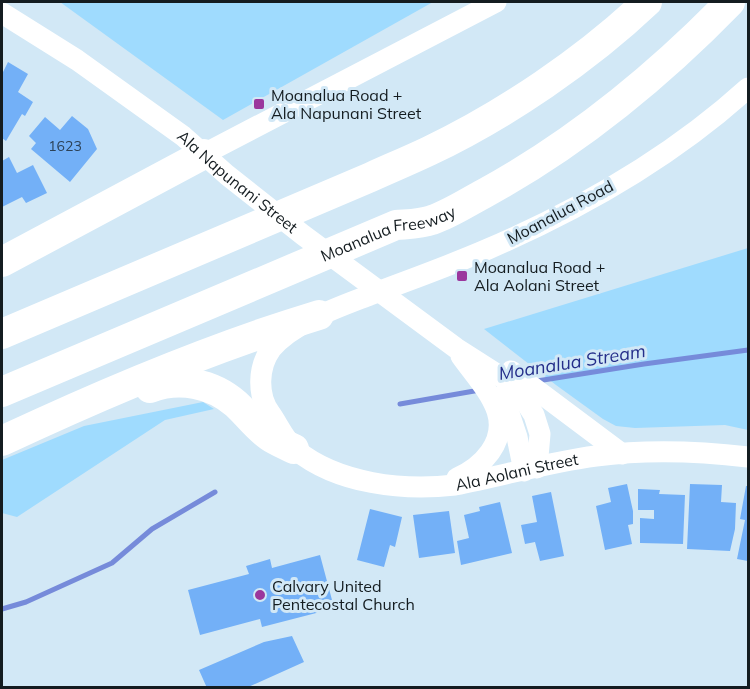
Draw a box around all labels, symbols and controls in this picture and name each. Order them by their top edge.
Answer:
place label: Moanalua Road + Ala Napunani Street [271,85,422,123]
marker: Moanalua Road + Ala Napunani Street [252,97,266,111]
street label: Ala Napunani Street [173,126,302,237]
house number: 1623 [48,137,82,155]
street label: Moanalua Road [503,176,617,248]
street label: Moanalua Freeway [318,201,459,266]
place label: Moanalua Road + Ala Aolani Street [474,257,605,295]
marker: Moanalua Road + Ala Aolani Street [455,269,469,283]
water label: Moanalua Stream [497,339,647,385]
street label: Ala Aolani Street [454,449,580,495]
place label: Calvary United Pentecostal Church [272,576,415,614]
marker: Calvary United Pentecostal Church [253,588,267,602]

